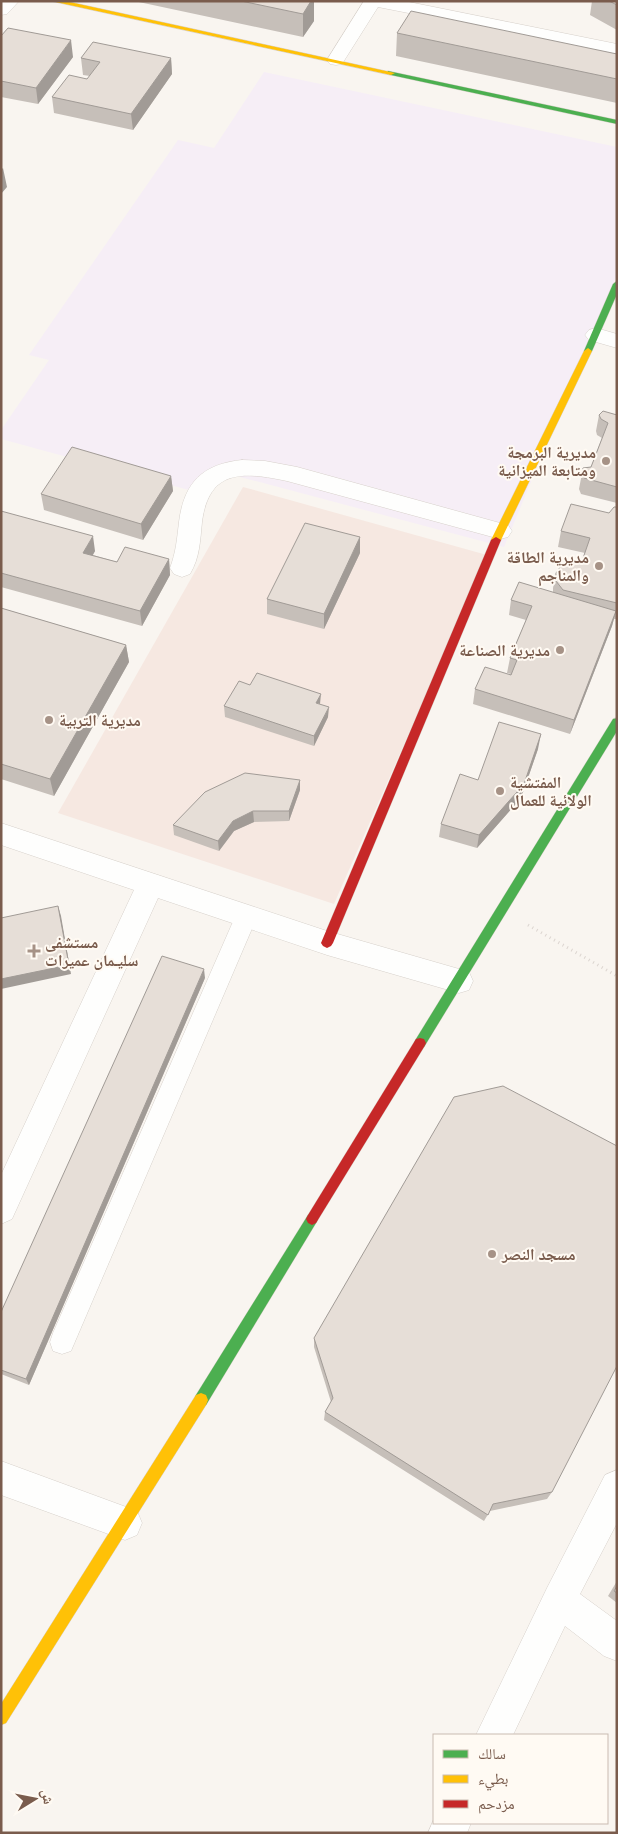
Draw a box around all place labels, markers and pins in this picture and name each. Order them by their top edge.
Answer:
place label: مديرية البرمجة ومتابعة الميزانية [498,443,596,480]
marker: مديرية البرمجة ومتابعة الميزانية [600,455,612,467]
place label: مديرية الطاقة والمناجم [507,548,589,587]
marker: مديرية الطاقة والمناجم [593,560,605,572]
place label: مديرية الصناعة [459,641,550,660]
marker: مديرية الصناعة [554,644,566,656]
place label: مديرية التربية [59,711,141,730]
marker: مديرية التربية [43,714,55,726]
place label: المفتشية الولائية للعمال [510,773,592,810]
marker: المفتشية الولائية للعمال [494,785,506,797]
place label: مستشفى سليـمان عميرات [45,933,139,970]
marker: مستشفى سليـمان عميرات [27,944,41,958]
place label: مسجد النصر [501,1245,576,1264]
marker: مسجد النصر [486,1248,498,1260]

